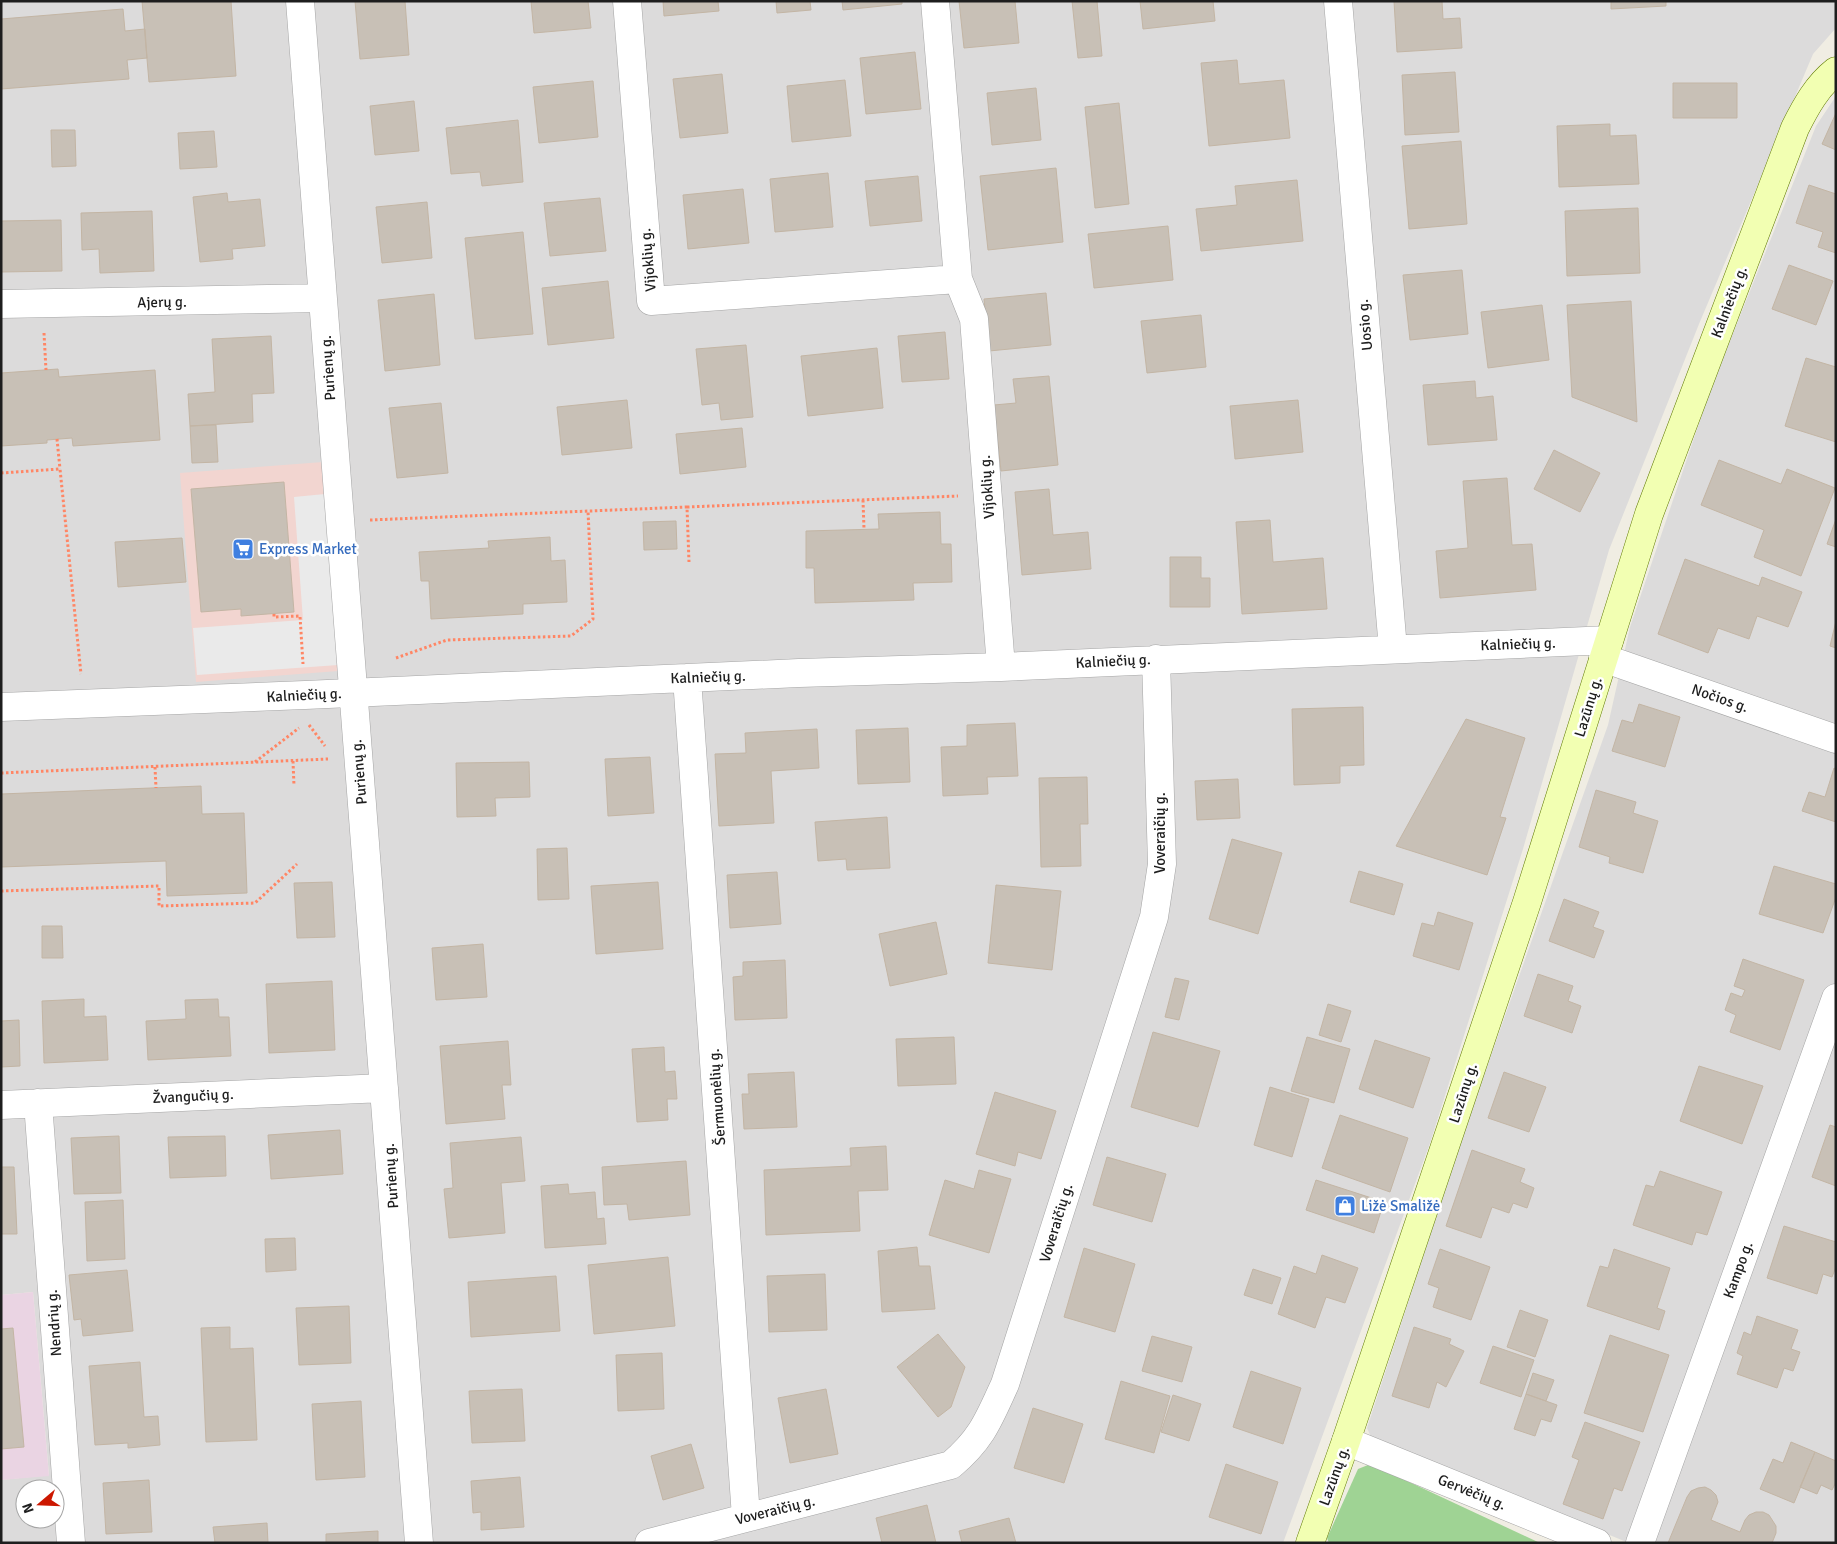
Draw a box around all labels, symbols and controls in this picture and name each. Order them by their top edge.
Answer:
street label: Vijoklių g. [636,227,660,293]
street label: Kalniečių g. [1707,264,1751,340]
street label: Ajerų g. [137,293,187,311]
street label: Uosio g. [1354,299,1376,351]
street label: Purienų g. [317,335,339,401]
street label: Vijoklių g. [976,455,998,519]
supermarket icon: Express Market [231,537,255,561]
place label: Express Market [259,540,357,558]
street label: Kalniečių g. [1480,634,1556,654]
street label: Kalniečių g. [1075,650,1151,672]
street label: Kalniečių g. [670,667,746,687]
street label: Lazūnų g. [1570,675,1606,739]
street label: Nočios g. [1689,680,1751,716]
street label: Kalniečių g. [266,684,342,706]
street label: Purienų g. [347,739,371,805]
street label: Voveraičių g. [1151,792,1169,874]
street label: Šermuonėlių g. [704,1048,729,1146]
street label: Lazūnų g. [1445,1061,1481,1125]
street label: Žvangučių g. [152,1085,234,1107]
street label: Purienų g. [380,1143,402,1209]
street label: Voveraičių g. [1035,1181,1077,1265]
shop icon: Ližė Smaližė [1333,1194,1357,1218]
place label: Ližė Smaližė [1361,1197,1440,1215]
street label: Kampo g. [1719,1239,1757,1301]
street label: Nendrių g. [43,1289,65,1357]
street label: Lazūnų g. [1315,1444,1353,1508]
street label: Gervėčių g. [1435,1470,1509,1514]
north arrow [15,1479,65,1529]
street label: Voveraičių g. [733,1491,817,1529]
text: N [19,1501,38,1515]

